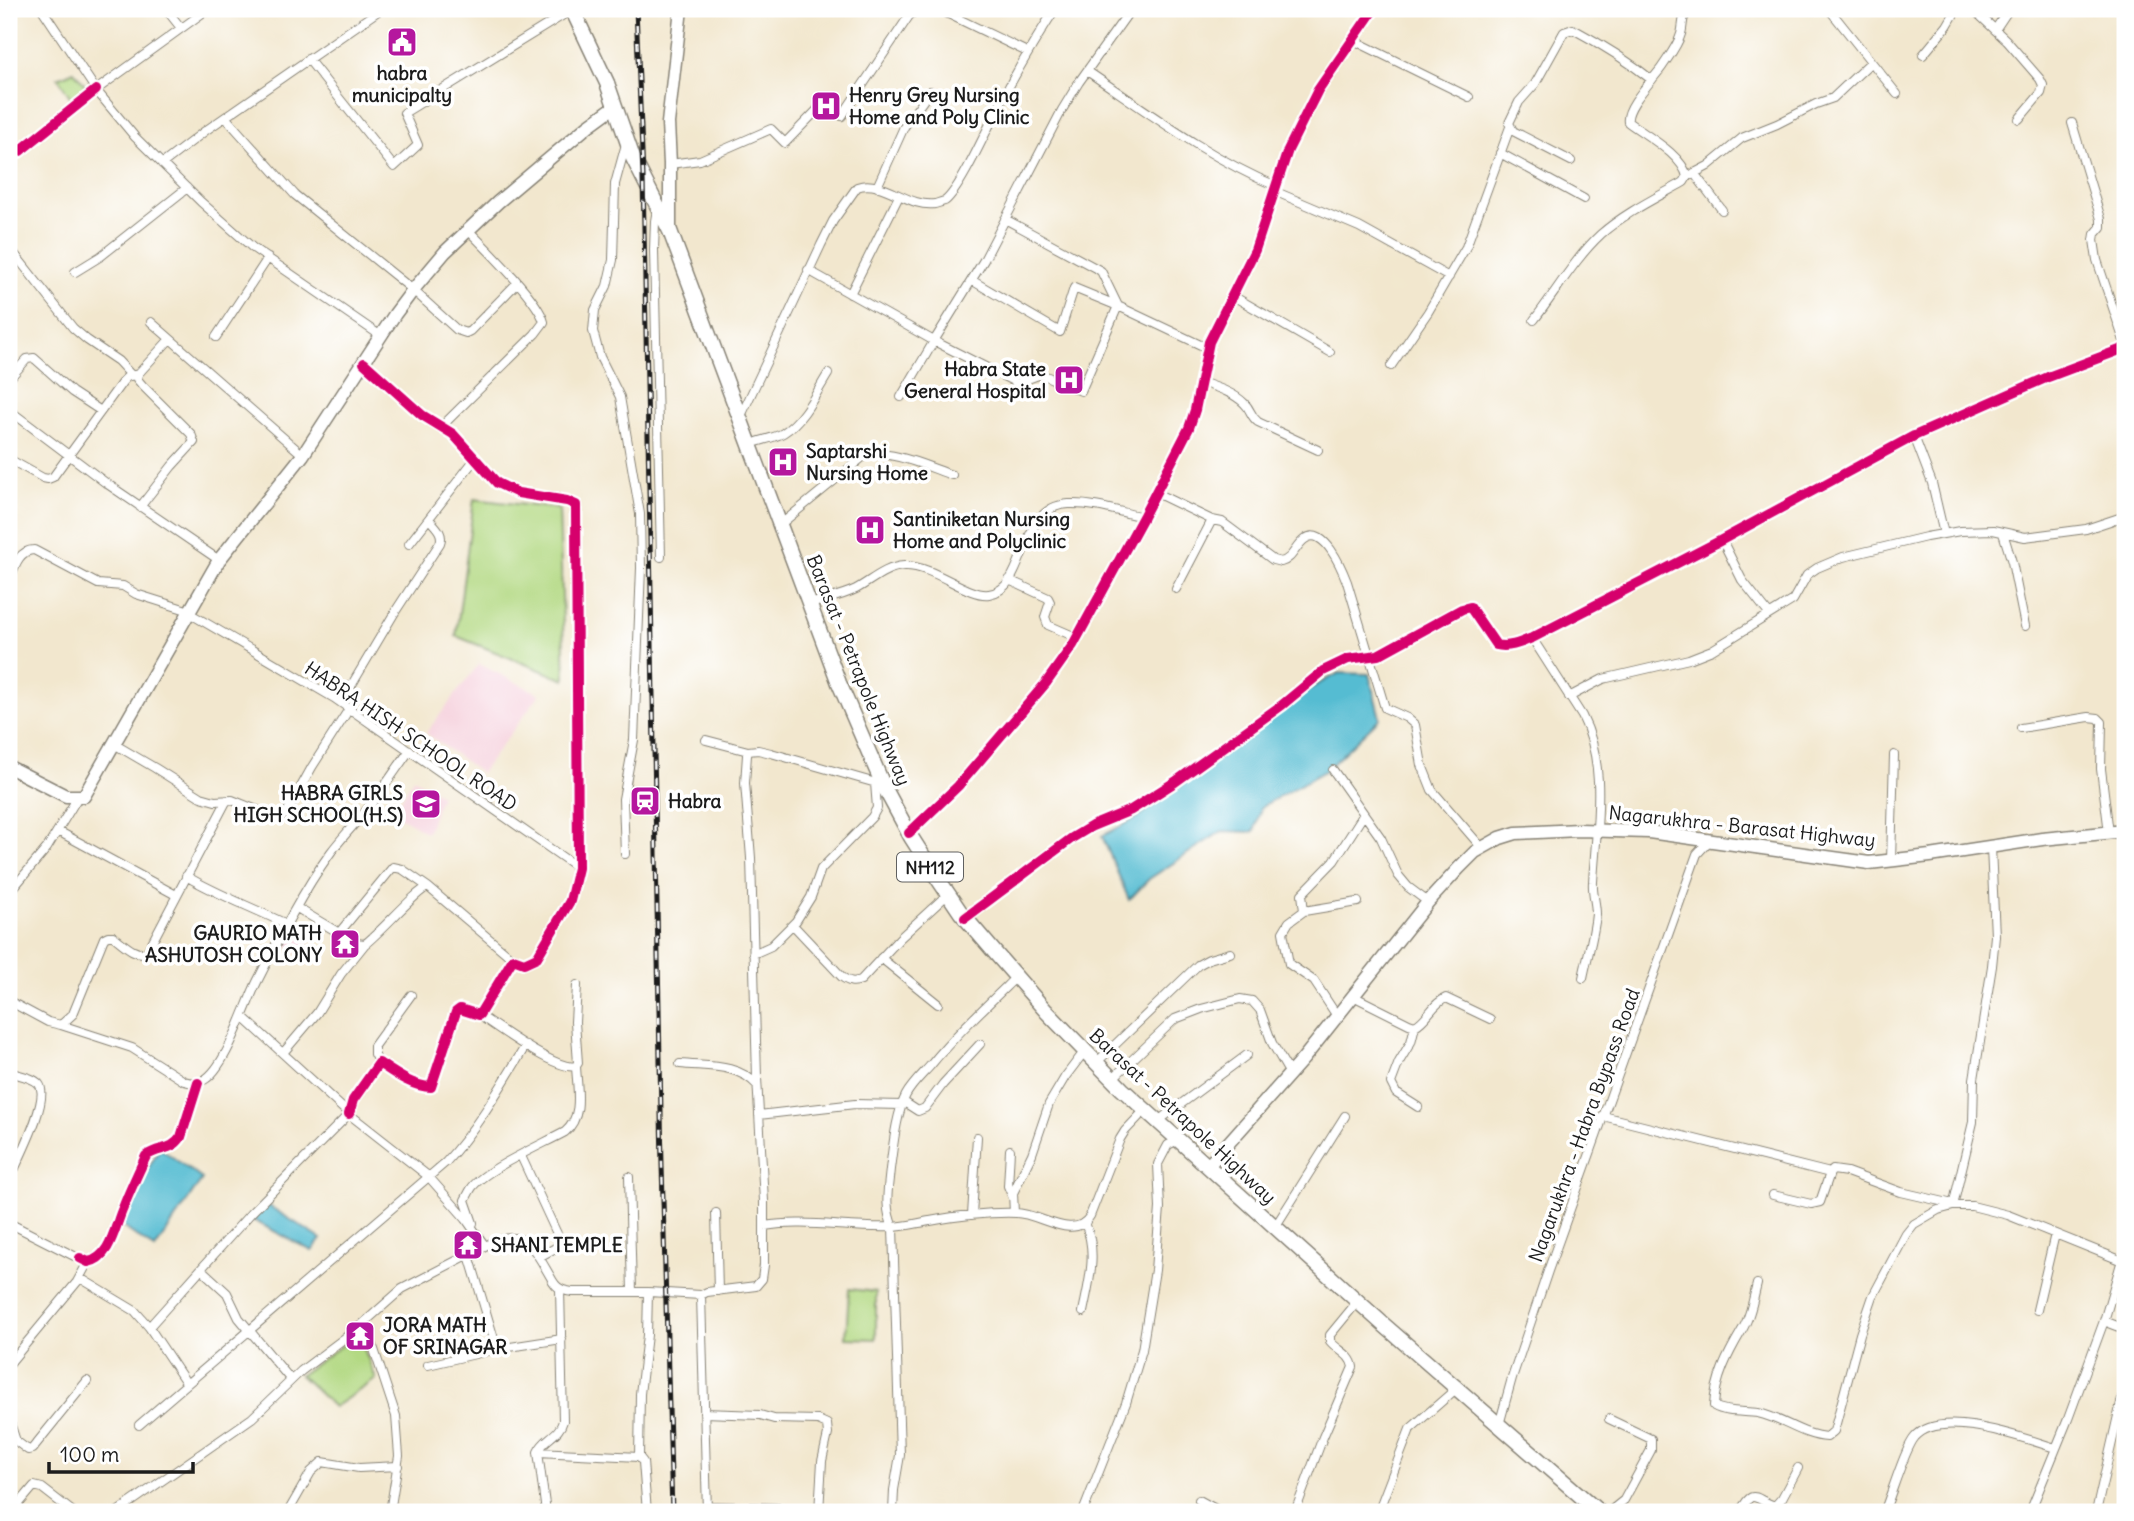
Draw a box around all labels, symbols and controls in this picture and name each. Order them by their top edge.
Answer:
public building icon: habra municipalty [385,25,419,59]
place label: habra municipalty [352,61,452,107]
place label: Henry Grey Nursing Home and Poly Clinic [849,83,1030,129]
hospital icon: Henry Grey Nursing Home and Poly Clinic [809,89,843,123]
place label: Habra State General Hospital [904,357,1046,403]
hospital icon: Habra State General Hospital [1052,363,1086,397]
place label: Saptarshi Nursing Home [806,439,928,485]
hospital icon: Saptarshi Nursing Home [766,445,800,479]
place label: Santiniketan Nursing Home and Polyclinic [893,507,1070,553]
hospital icon: Santiniketan Nursing Home and Polyclinic [853,513,887,547]
street label: Barasat - Petrapole Highway [802,551,916,789]
street label: HABRA HISH SCHOOL ROAD [300,656,522,816]
place label: HABRA GIRLS HIGH SCHOOL(H.S) [234,781,403,827]
station icon: Habra [628,784,662,818]
school or university icon: HABRA GIRLS HIGH SCHOOL(H.S) [409,787,443,821]
place label: Habra [668,789,722,813]
street label: Nagarukhra - Barasat Highway [1607,800,1877,852]
road number: NH112 [897,852,963,882]
place label: GAURIO MATH ASHUTOSH COLONY [145,921,322,967]
temple icon: GAURIO MATH ASHUTOSH COLONY [328,927,362,961]
street label: Nagarukhra - Habra Bypass Road [1523,985,1645,1265]
street label: Barasat - Petrapole Highway [1085,1023,1281,1209]
temple icon: SHANI TEMPLE [451,1228,485,1262]
place label: SHANI TEMPLE [491,1233,623,1257]
place label: JORA MATH OF SRINAGAR [383,1313,507,1359]
temple icon: JORA MATH OF SRINAGAR [343,1319,377,1353]
scale bar [49,1430,192,1474]
text: 100 m [60,1441,119,1468]

